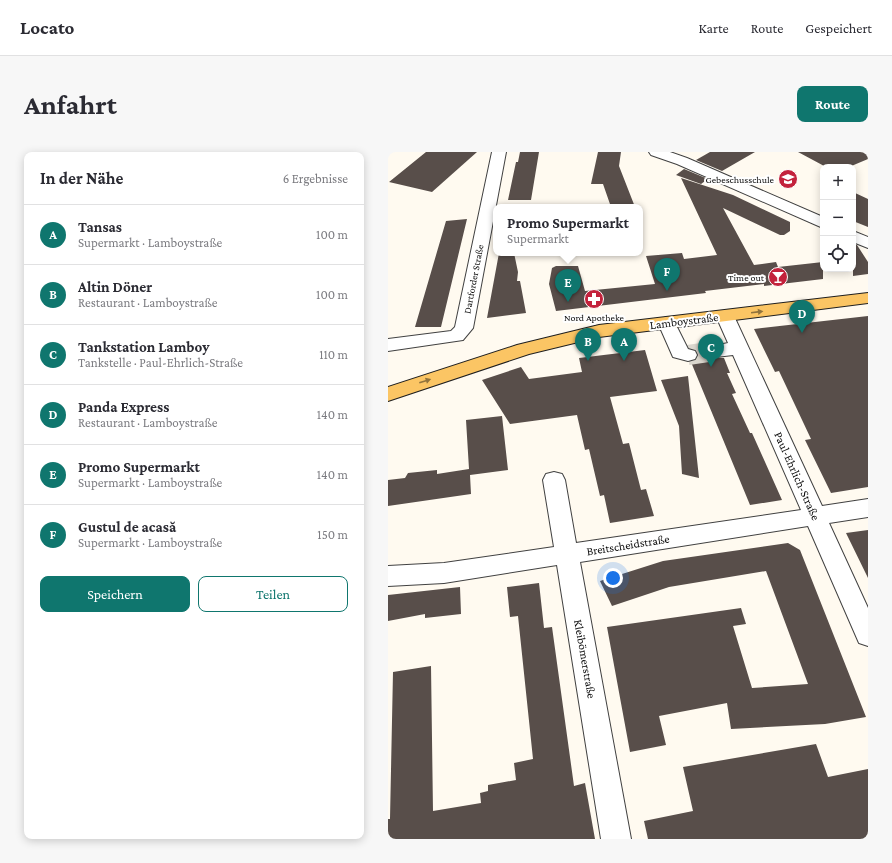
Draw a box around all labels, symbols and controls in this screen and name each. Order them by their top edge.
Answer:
text: Locato [20,17,74,38]
text: Karte [699,20,729,36]
text: Route [751,20,783,36]
text: Gespeichert [805,20,872,36]
button: Route [797,86,868,122]
text: Anfahrt [24,89,117,120]
map controls [820,164,856,272]
button: + [820,164,856,200]
school or university icon: Gebeschusschule [777,168,799,190]
text: In der Nähe [40,169,123,188]
text: 6 Ergebnisse [283,171,348,186]
place label: Gebeschusschule [705,174,775,185]
button: − [820,200,856,236]
popup [493,204,643,256]
text: Promo Supermarkt [507,215,629,231]
text: Tansas [78,219,122,235]
text: A [49,227,57,242]
text: 100 m [316,227,348,242]
text: Supermarkt [507,231,569,246]
text: Supermarkt · Lamboystraße [78,235,222,250]
button: locate [820,236,856,272]
street label: Dartforder Straße [461,243,486,315]
pin: F [654,258,680,291]
bar icon: Time out [767,266,789,288]
pin: E [555,269,581,302]
place label: Time out [728,272,765,283]
text: Altin Döner [78,279,152,295]
text: B [49,287,57,302]
text: 100 m [316,287,348,302]
pharmacy icon: Nord Apotheke [583,288,605,310]
text: Restaurant · Lamboystraße [78,295,217,310]
pin: D [789,300,815,333]
one-way arrow [751,309,763,315]
street label: Lamboystraße [649,310,719,332]
place label: Nord Apotheke [564,312,625,323]
pin: B [575,328,601,361]
pin: A [611,328,637,361]
pin: C [698,334,724,367]
text: Tankstation Lamboy [78,339,210,355]
text: C [49,347,57,362]
text: 110 m [319,347,348,362]
text: Tankstelle · Paul-Ehrlich-Straße [78,355,243,370]
one-way arrow [419,378,431,384]
text: Panda Express [78,399,169,415]
text: D [49,407,57,422]
text: 140 m [317,407,348,422]
text: Restaurant · Lamboystraße [78,415,217,430]
street label: Paul-Ehrlich-Straße [771,429,823,523]
text: Promo Supermarkt [78,459,200,475]
text: E [49,467,57,482]
text: 140 m [317,467,348,482]
text: Supermarkt · Lamboystraße [78,475,222,490]
text: Gustul de acasă [78,519,176,535]
text: F [50,527,56,542]
text: 150 m [317,527,348,542]
street label: Breitscheidstraße [585,532,671,558]
text: Supermarkt · Lamboystraße [78,535,222,550]
your location [603,568,623,588]
button: Speichern [40,576,190,612]
button: Teilen [198,576,348,612]
street label: Kleibömerstraße [571,618,599,700]

